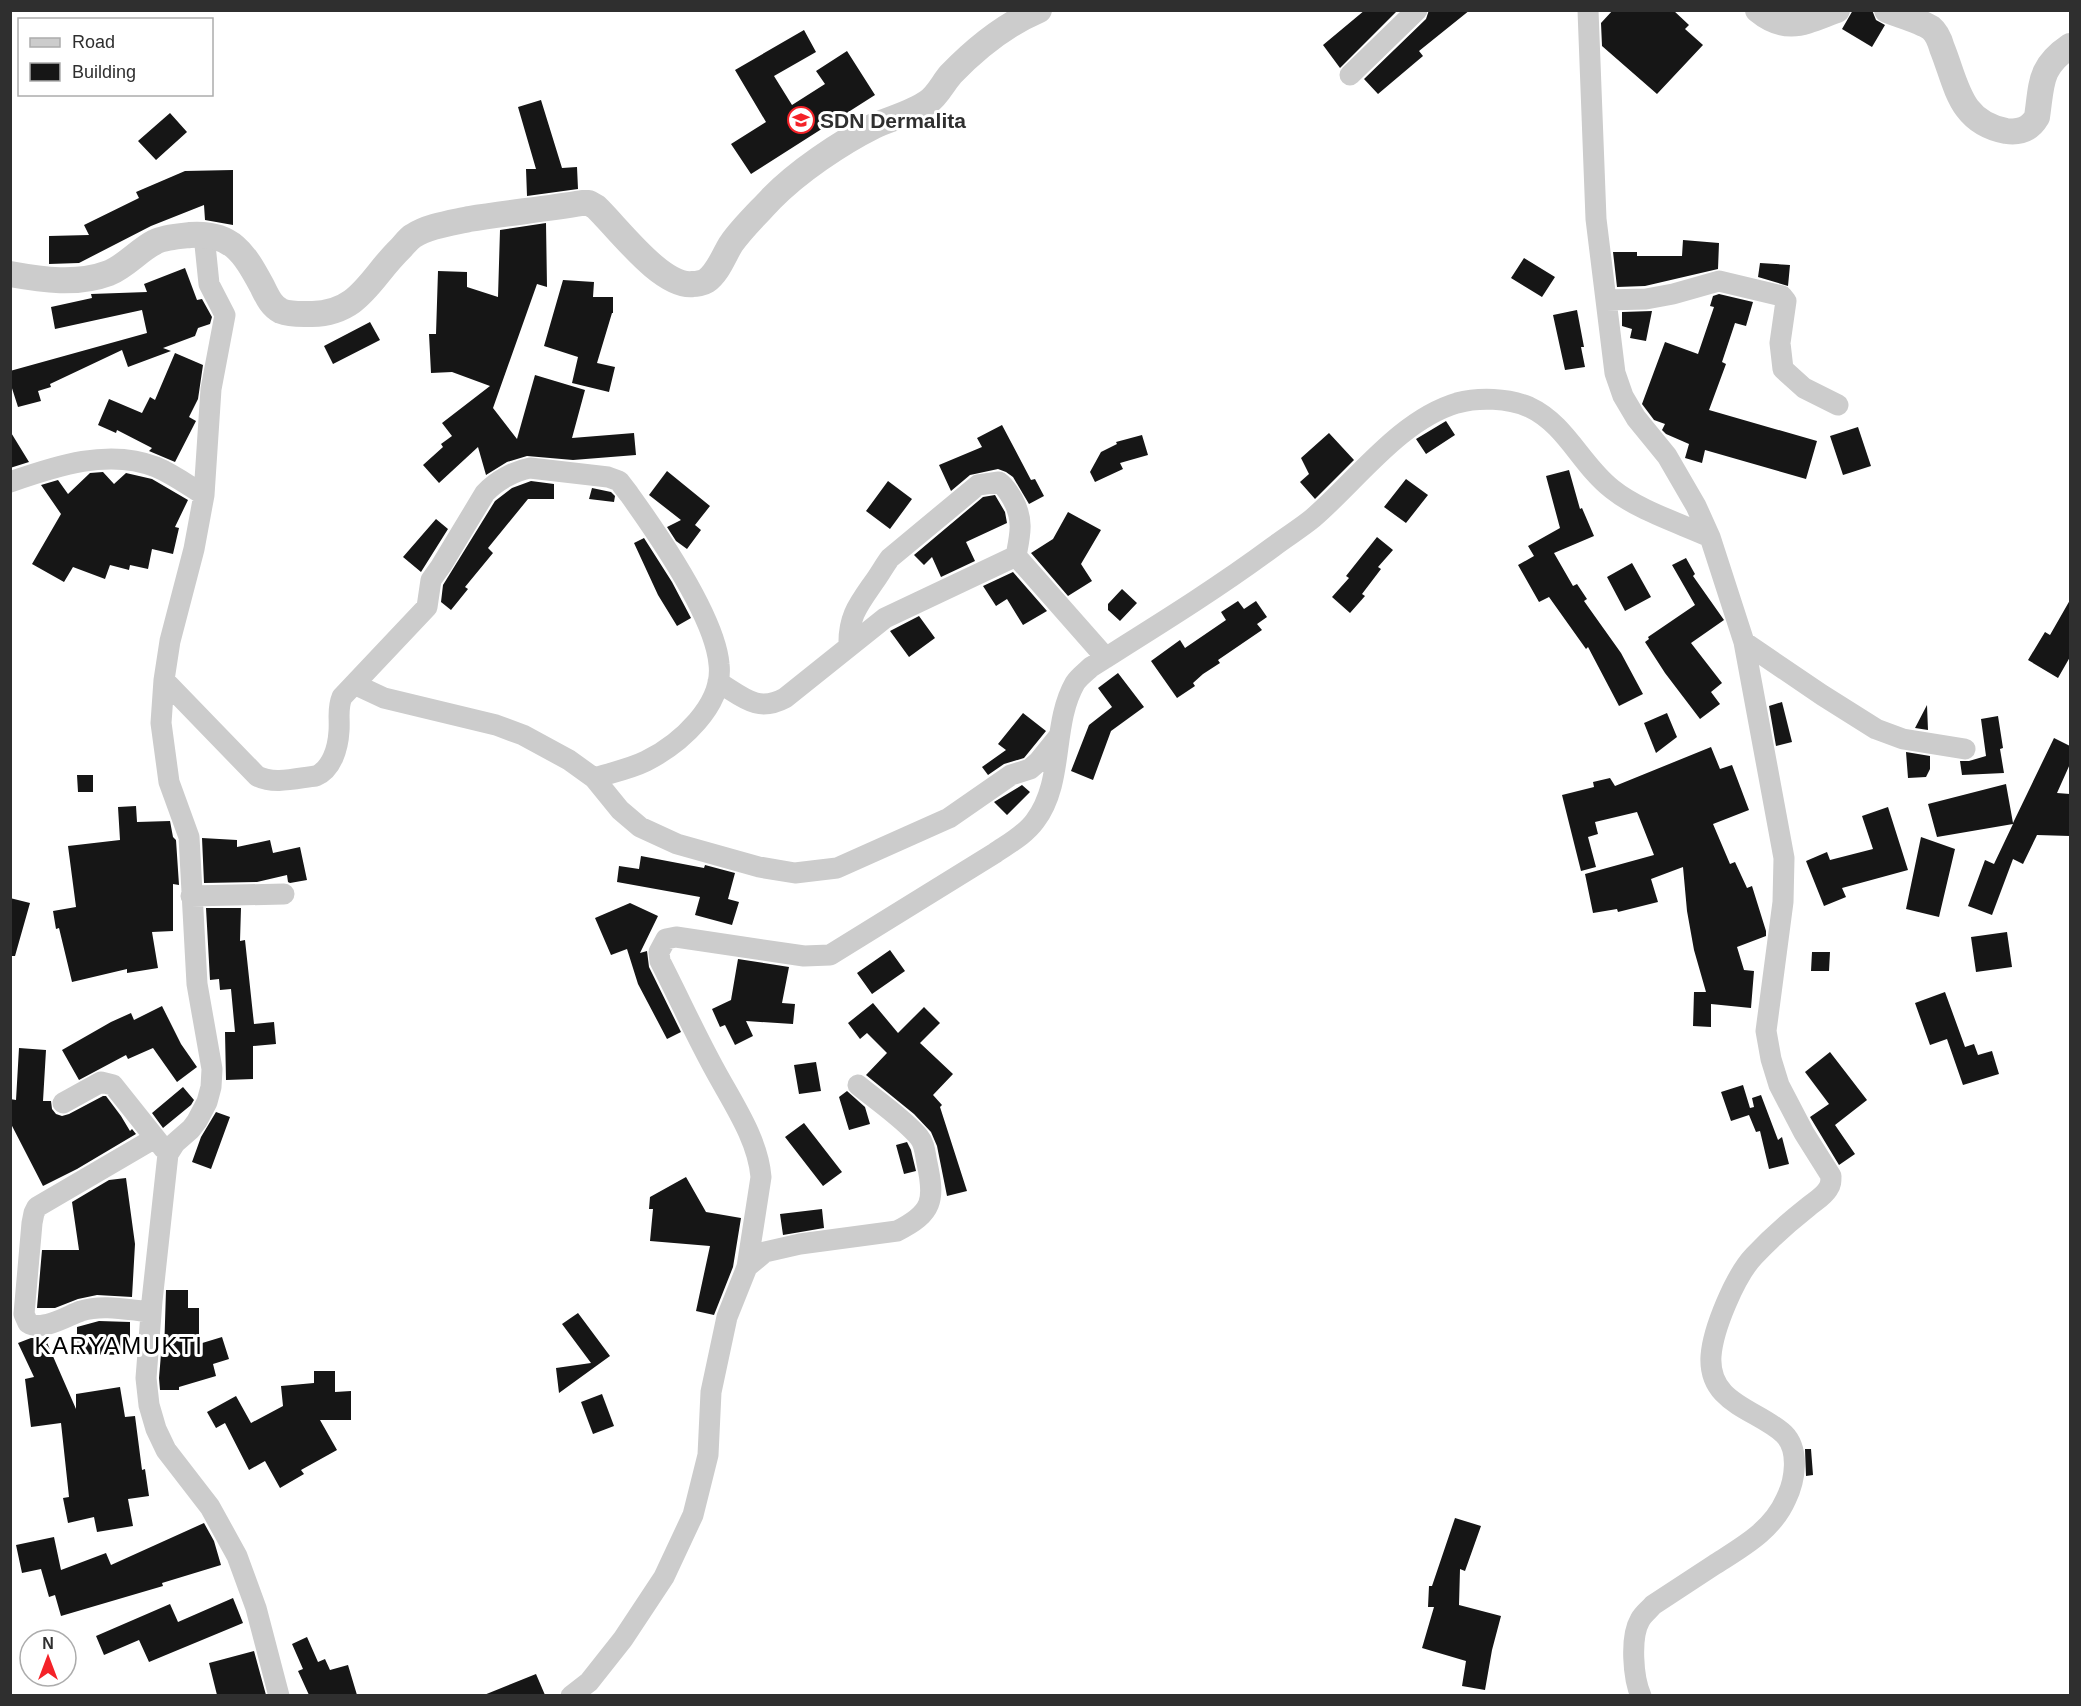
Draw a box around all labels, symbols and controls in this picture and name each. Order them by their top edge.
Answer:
legend [18,18,213,96]
text: Road [72,32,115,52]
text: Building [72,62,136,82]
school or university icon: SDN Dermalita [786,105,816,135]
place label: SDN Dermalita [820,109,966,132]
district label: KARYAMUKTI [35,1332,203,1359]
north arrow [18,1628,78,1688]
text: N [42,1635,54,1652]

